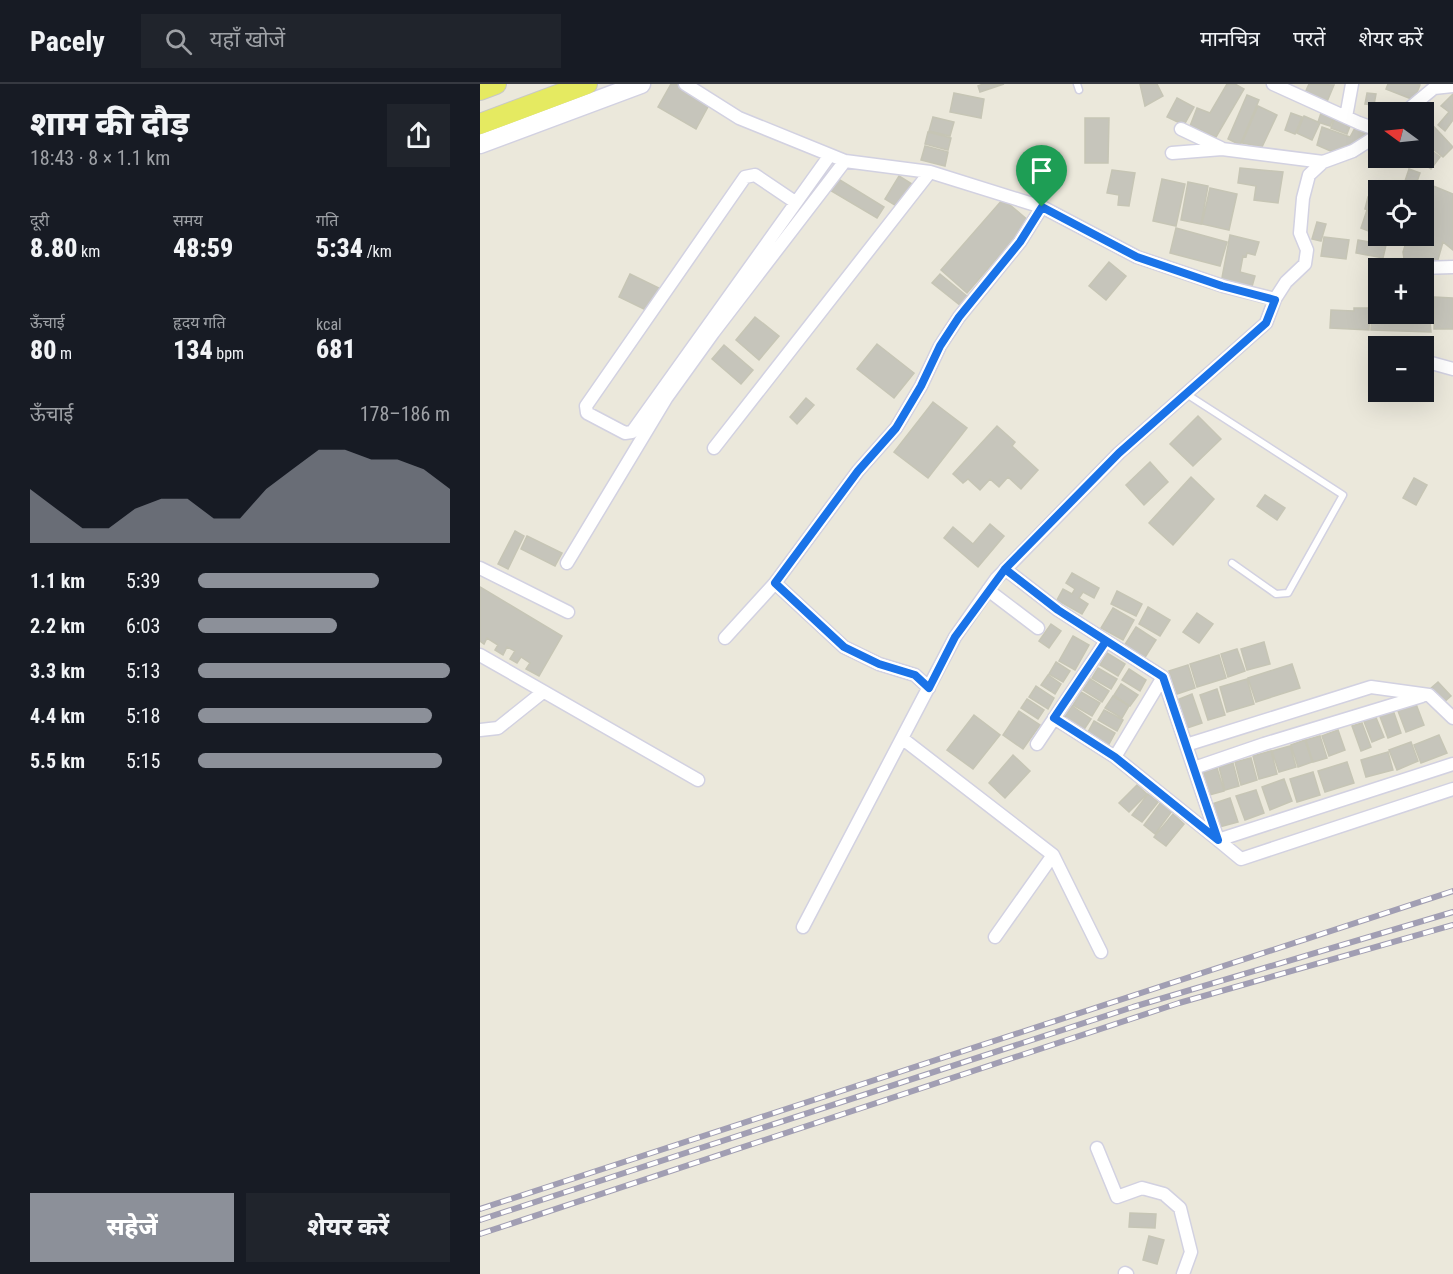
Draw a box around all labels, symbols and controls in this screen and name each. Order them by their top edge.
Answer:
search box [141,14,561,68]
text: Pacely [30,25,105,58]
icon: search [162,25,195,58]
text: यहाँ खोजें [210,27,285,52]
text: मानचित्र [1200,27,1260,51]
text: परतें [1293,27,1325,51]
text: शेयर करें [1358,27,1423,51]
north arrow [1368,102,1434,168]
map controls [1368,102,1434,402]
text: शाम की दौड़ [30,104,189,143]
button: share [387,104,450,167]
pin [1016,145,1067,207]
text: 18:43 · 8 × 1.1 km [30,146,170,170]
icon: arrive [1025,154,1058,187]
button: locate [1368,180,1434,246]
text: दूरी [30,211,49,230]
text: समय [173,211,203,230]
text: गति [316,211,338,230]
text: 8.80 [30,233,77,263]
text: 48:59 [173,233,233,263]
text: 5:34 [316,233,363,263]
text: km [77,242,100,261]
text: /km [363,242,392,261]
button: + [1368,258,1434,324]
text: ऊँचाई [30,313,65,332]
text: हृदय गति [173,313,226,332]
text: kcal [316,315,342,334]
text: 681 [316,334,356,364]
text: 80 [30,335,56,365]
text: 134 [173,335,213,365]
button: − [1368,336,1434,402]
text: m [56,344,72,363]
text: bpm [213,344,244,363]
text: ऊँचाई [30,402,73,426]
text: 178–186 m [360,402,450,426]
text: 1.1 km [30,569,85,593]
text: 5:39 [126,569,160,593]
text: 2.2 km [30,614,85,638]
text: 6:03 [126,614,160,638]
text: 3.3 km [30,659,85,683]
text: 5:13 [126,659,160,683]
text: 4.4 km [30,704,85,728]
text: 5:18 [126,704,160,728]
text: 5.5 km [30,749,85,773]
text: 5:15 [126,749,160,773]
button: सहेजें [30,1193,234,1262]
button: शेयर करें [246,1193,450,1262]

